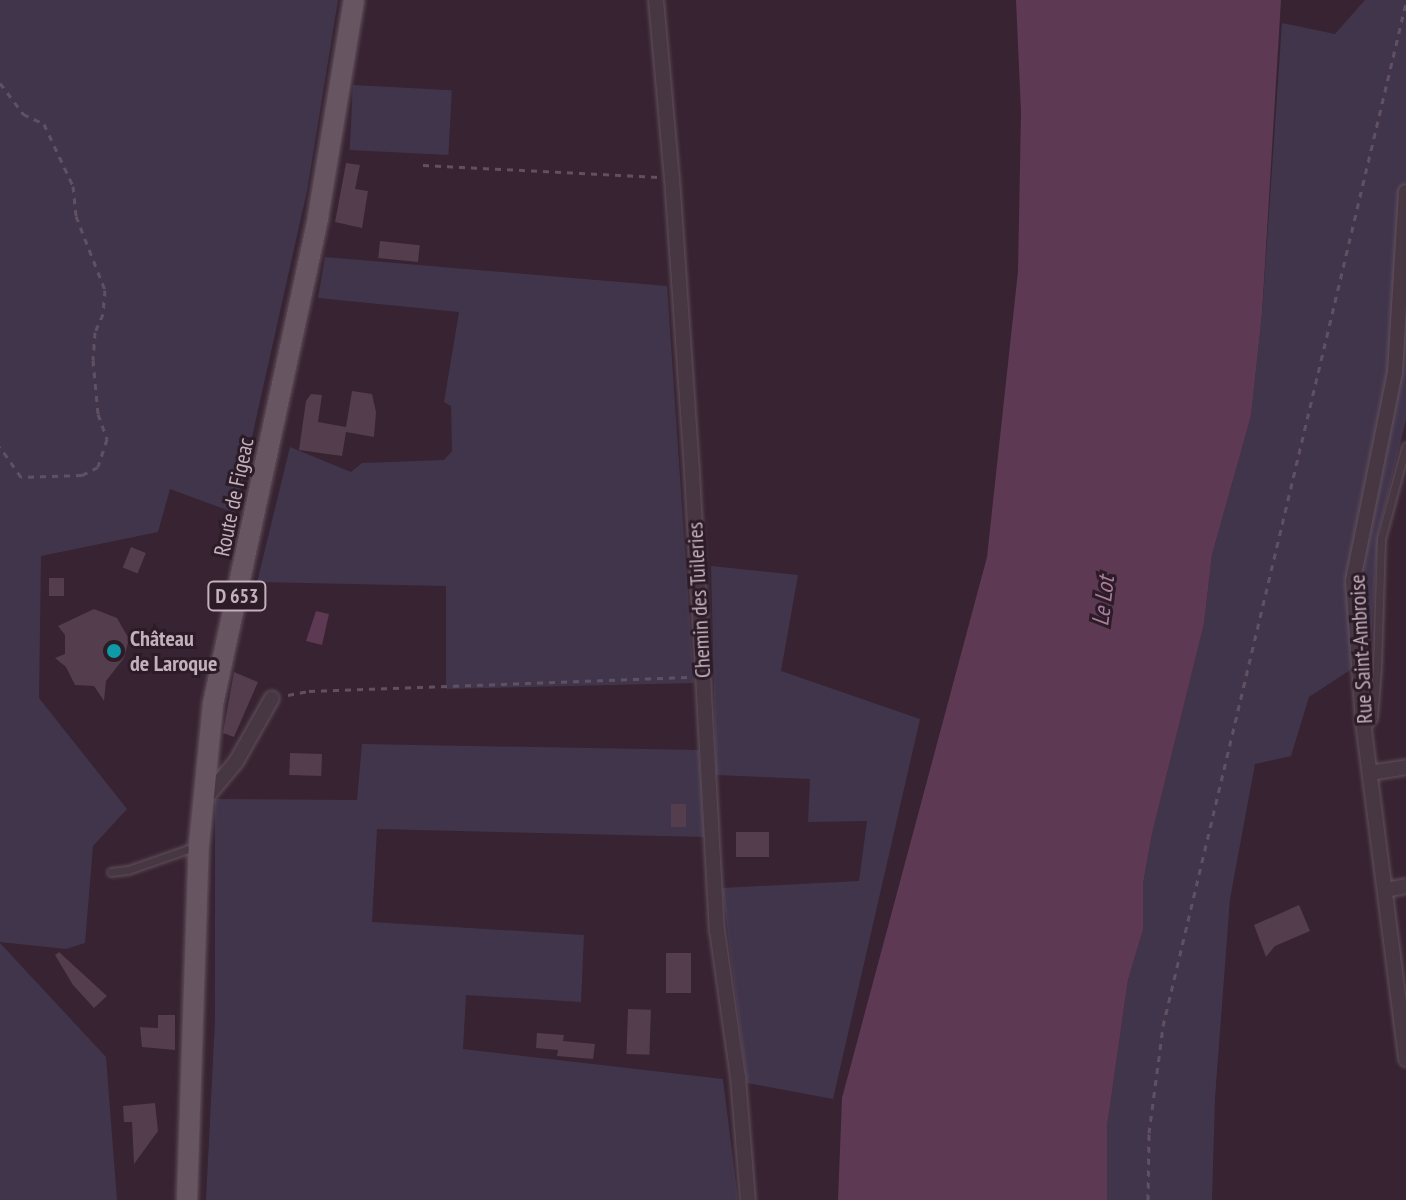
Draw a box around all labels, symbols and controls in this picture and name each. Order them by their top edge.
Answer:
street label: Route de Figeac [209,435,259,559]
street label: Chemin des Tuileries [682,521,716,679]
street label: Rue Saint-Ambroise [1344,574,1378,724]
water label: Le Lot [1086,575,1120,627]
road number: D 653 [207,580,267,612]
place label: Château de Laroque [130,625,217,676]
marker: Château de Laroque [105,642,123,660]

